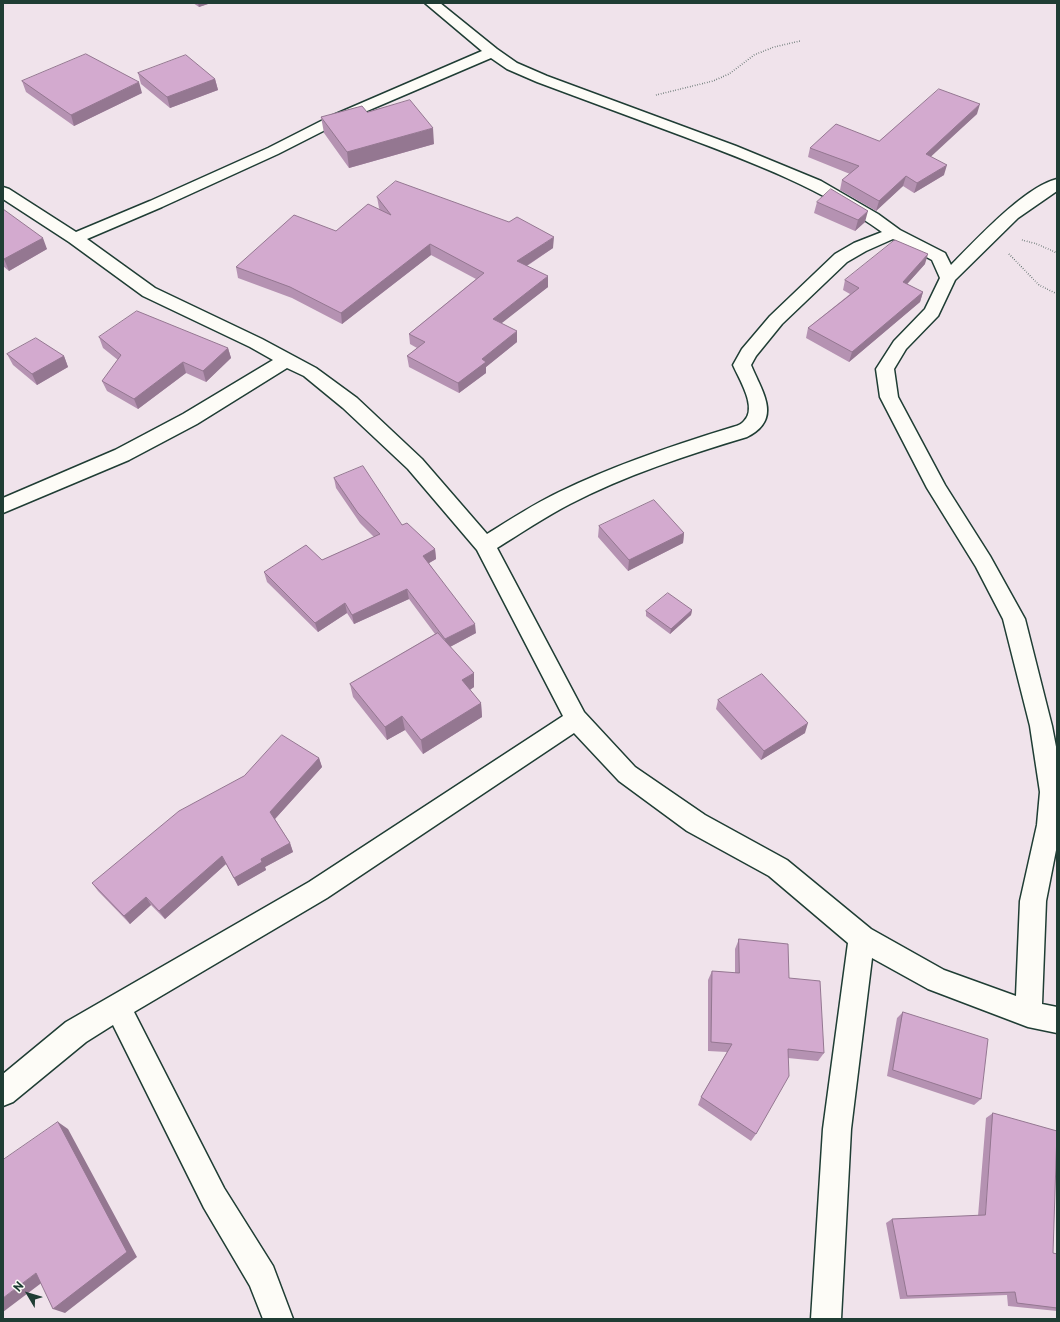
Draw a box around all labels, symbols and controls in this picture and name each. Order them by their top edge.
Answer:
north arrow [8,1274,48,1314]
text: N [9,1278,28,1295]

